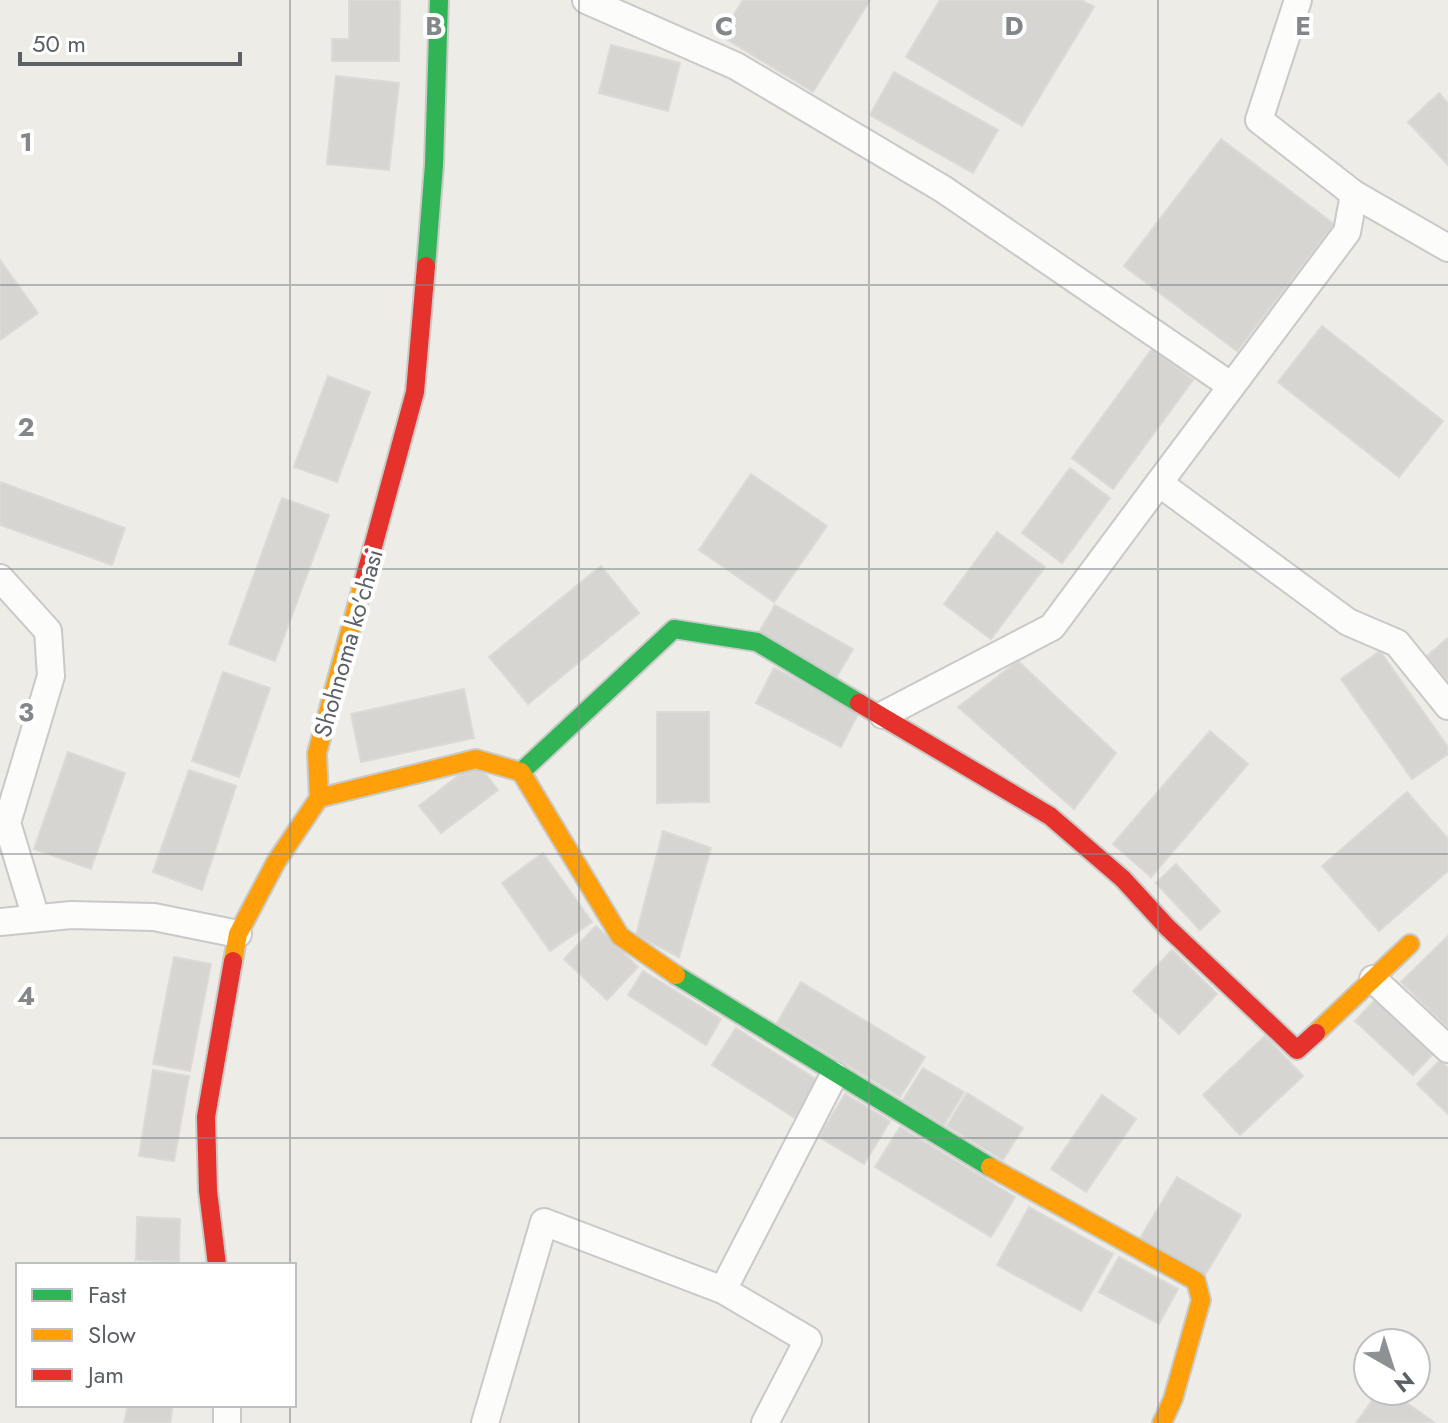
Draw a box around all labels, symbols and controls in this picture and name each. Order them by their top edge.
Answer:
text: B [425,7,443,45]
text: C [715,7,733,45]
text: D [1004,7,1024,45]
text: E [1295,7,1311,45]
scale bar [20,16,240,66]
text: 50 m [32,26,86,61]
text: 1 [19,123,33,161]
text: 2 [17,408,35,446]
street label: Shohnoma ko'chasi [304,545,392,741]
text: 3 [18,693,34,731]
text: 4 [17,977,35,1015]
legend [16,1263,296,1407]
text: Fast [88,1277,126,1312]
text: Slow [88,1317,136,1352]
north arrow [1352,1327,1432,1407]
text: Jam [85,1357,124,1392]
text: N [1388,1365,1421,1400]

